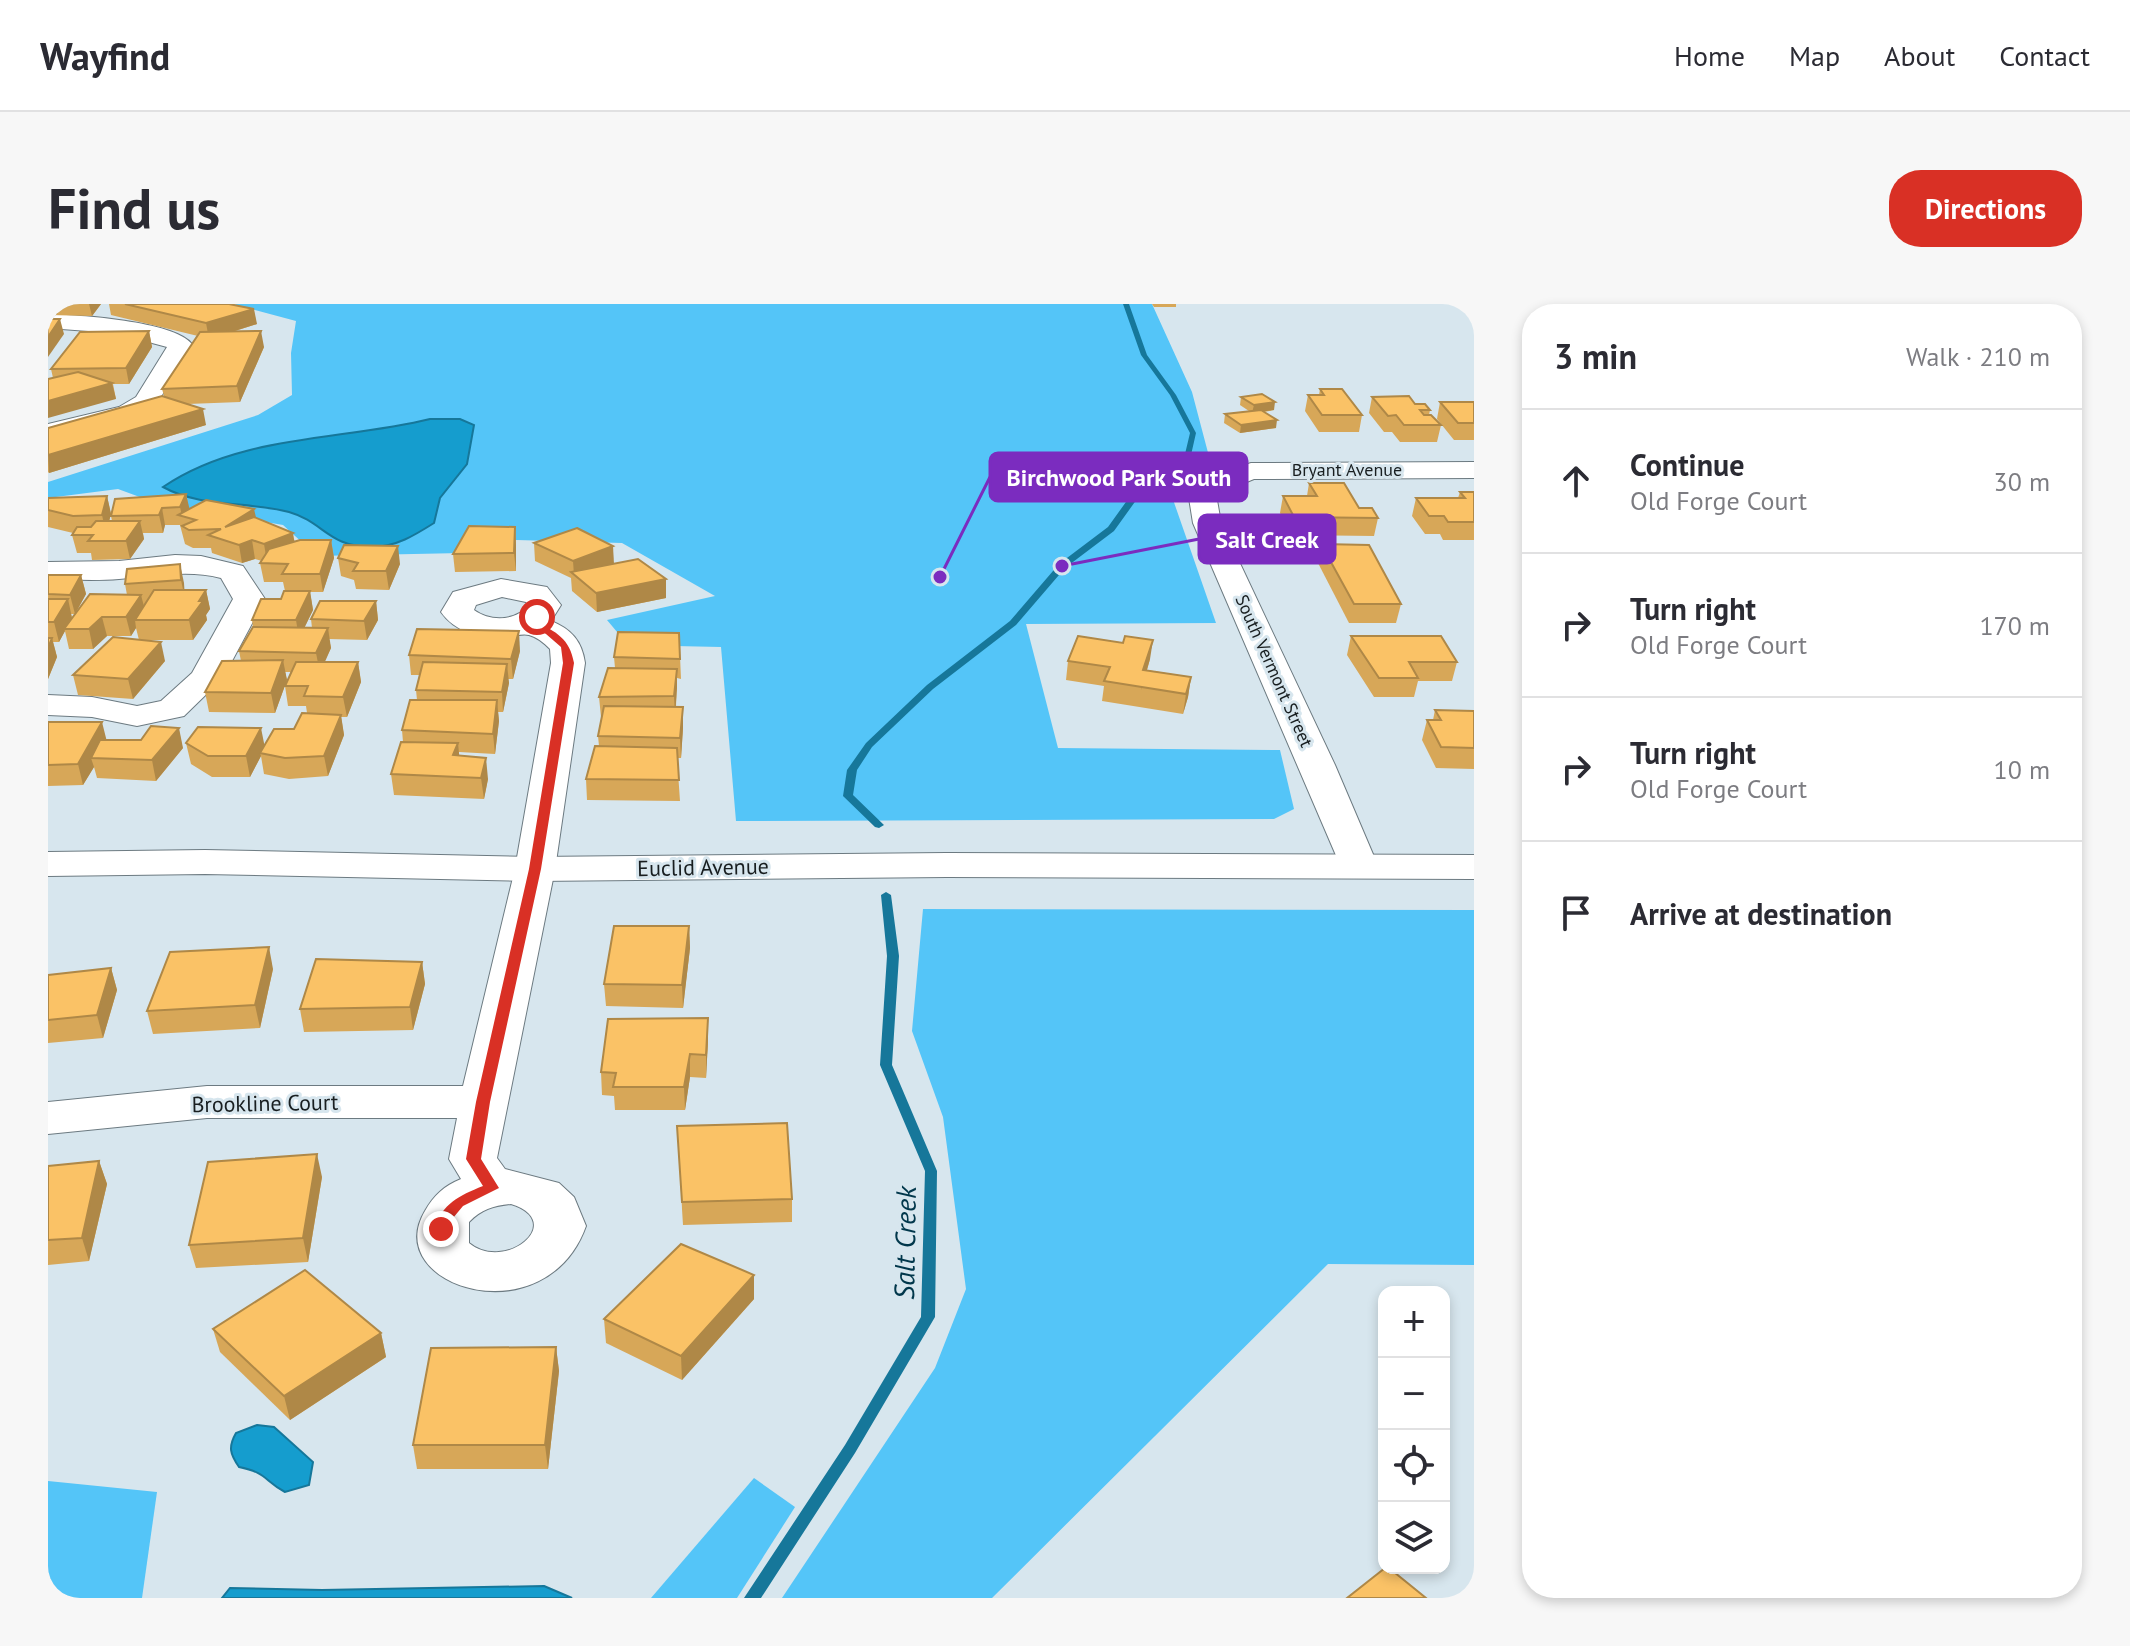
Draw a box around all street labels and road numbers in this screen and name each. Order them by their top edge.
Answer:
street label: Bryant Avenue [1292,458,1402,481]
street label: South Vermont Street [1230,591,1318,751]
street label: Euclid Avenue [637,852,769,882]
street label: Brookline Court [191,1088,339,1118]

